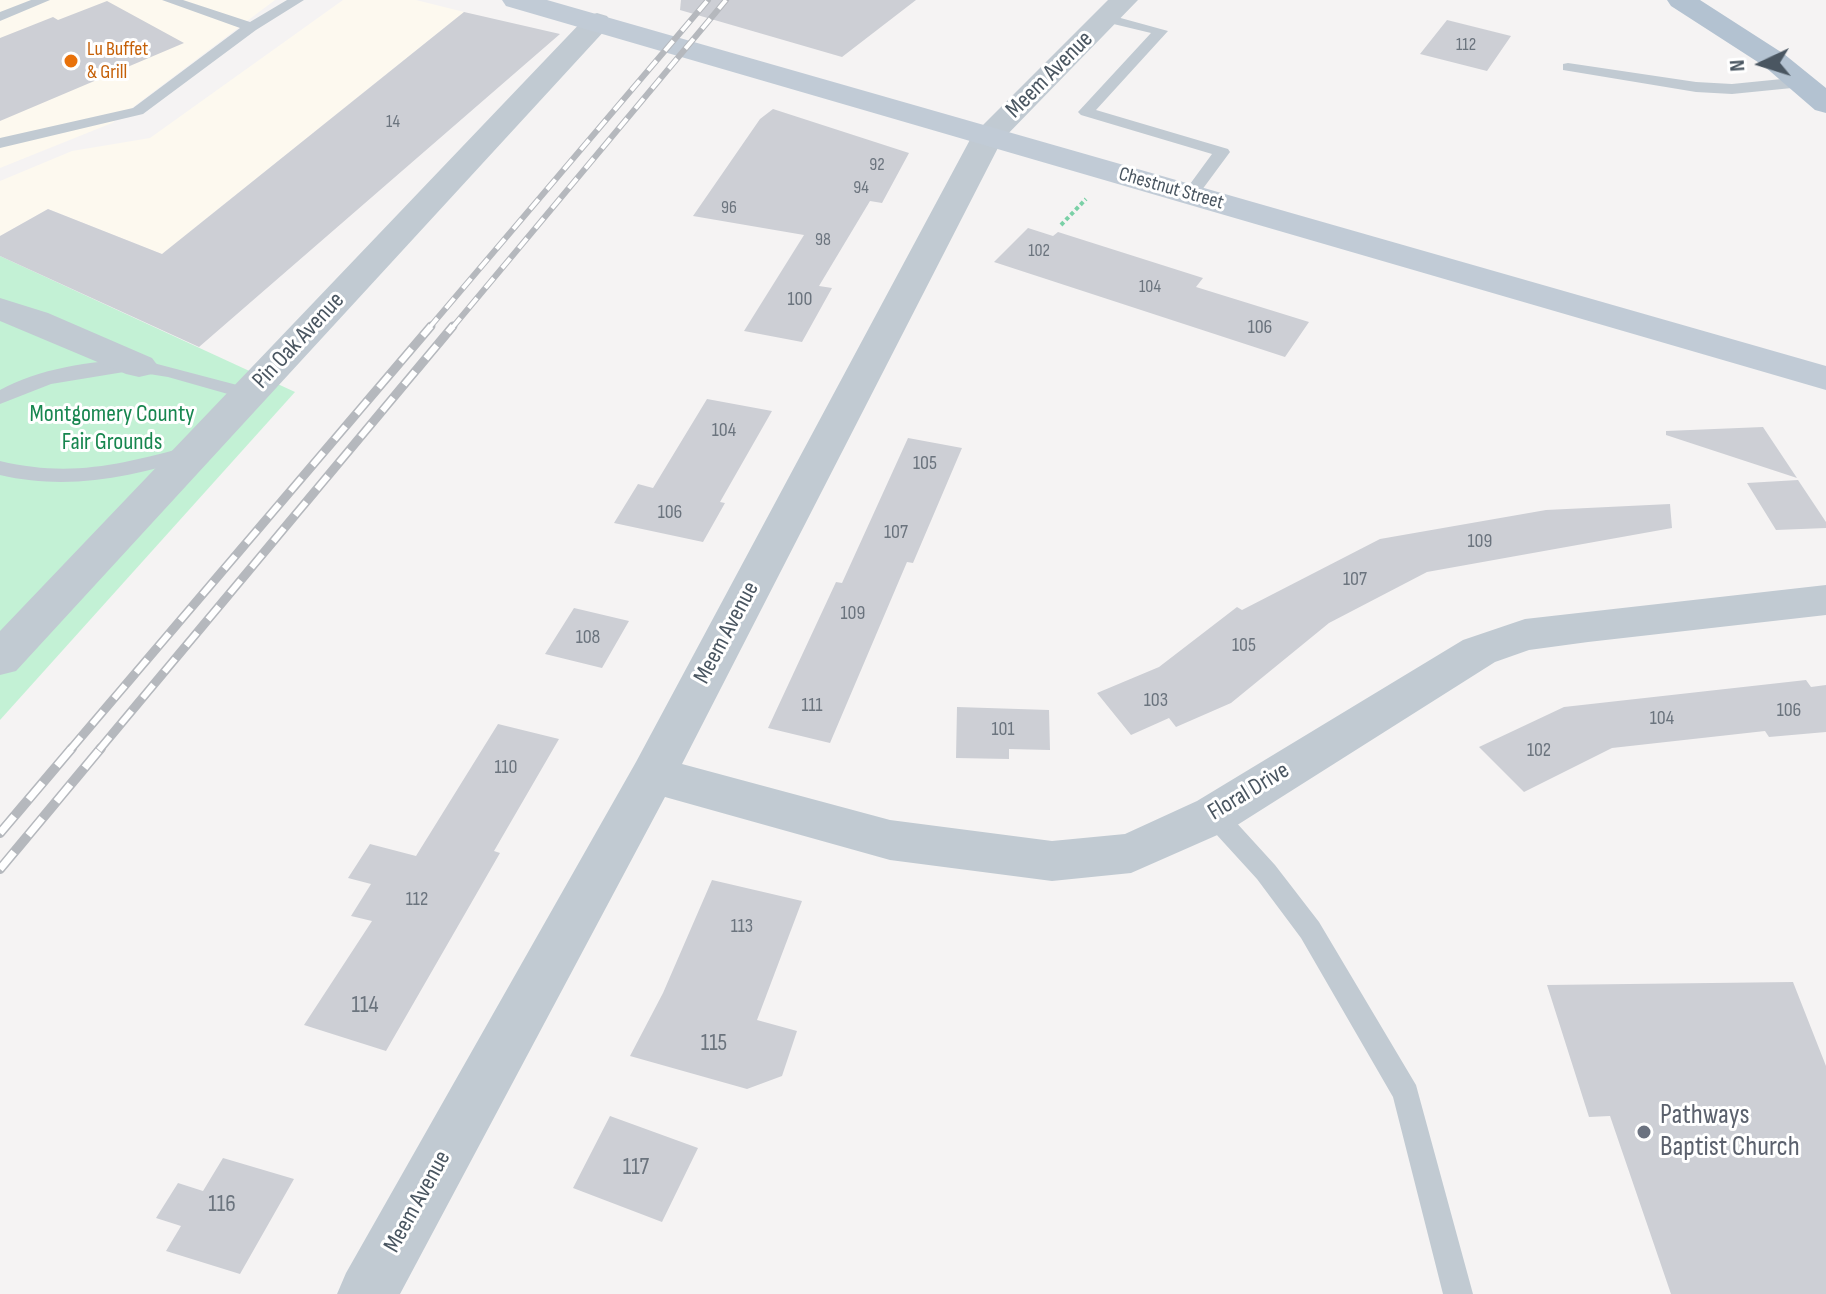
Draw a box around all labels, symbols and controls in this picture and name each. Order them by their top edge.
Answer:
north arrow [1722,24,1802,104]
street label: Meem Avenue [1000,25,1100,125]
house number: 112 [1456,34,1476,56]
place label: Lu Buffet & Grill [87,38,148,85]
marker: Lu Buffet & Grill [62,52,80,70]
text: N [1724,59,1751,73]
house number: 14 [386,111,400,133]
house number: 92 [869,154,885,176]
street label: Chestnut Street [1116,163,1226,215]
house number: 94 [853,177,869,199]
house number: 96 [721,197,737,219]
house number: 98 [815,229,831,251]
house number: 102 [1028,240,1050,262]
house number: 104 [1139,276,1161,298]
street label: Pin Oak Avenue [247,287,351,395]
house number: 100 [788,288,812,312]
house number: 106 [1248,316,1272,340]
park label: Montgomery County Fair Grounds [29,401,195,457]
house number: 104 [712,419,736,443]
house number: 105 [913,452,937,476]
house number: 106 [658,501,682,525]
house number: 107 [884,521,908,545]
house number: 109 [1468,530,1492,554]
house number: 107 [1343,568,1367,592]
street label: Meem Avenue [688,577,766,689]
house number: 109 [841,602,865,626]
house number: 108 [576,626,600,650]
house number: 105 [1232,634,1256,658]
house number: 103 [1144,689,1168,713]
house number: 111 [802,694,822,718]
house number: 106 [1777,699,1801,723]
house number: 104 [1650,707,1674,731]
house number: 101 [992,718,1014,742]
house number: 102 [1527,739,1551,763]
house number: 110 [495,756,517,780]
street label: Floral Drive [1203,757,1295,827]
house number: 112 [406,888,428,912]
house number: 113 [731,915,753,939]
house number: 114 [352,992,378,1020]
house number: 115 [701,1030,727,1058]
place label: Pathways Baptist Church [1660,1099,1800,1165]
marker: Pathways Baptist Church [1635,1123,1653,1141]
street label: Meem Avenue [378,1146,458,1258]
house number: 117 [623,1154,649,1182]
house number: 116 [208,1191,236,1219]

